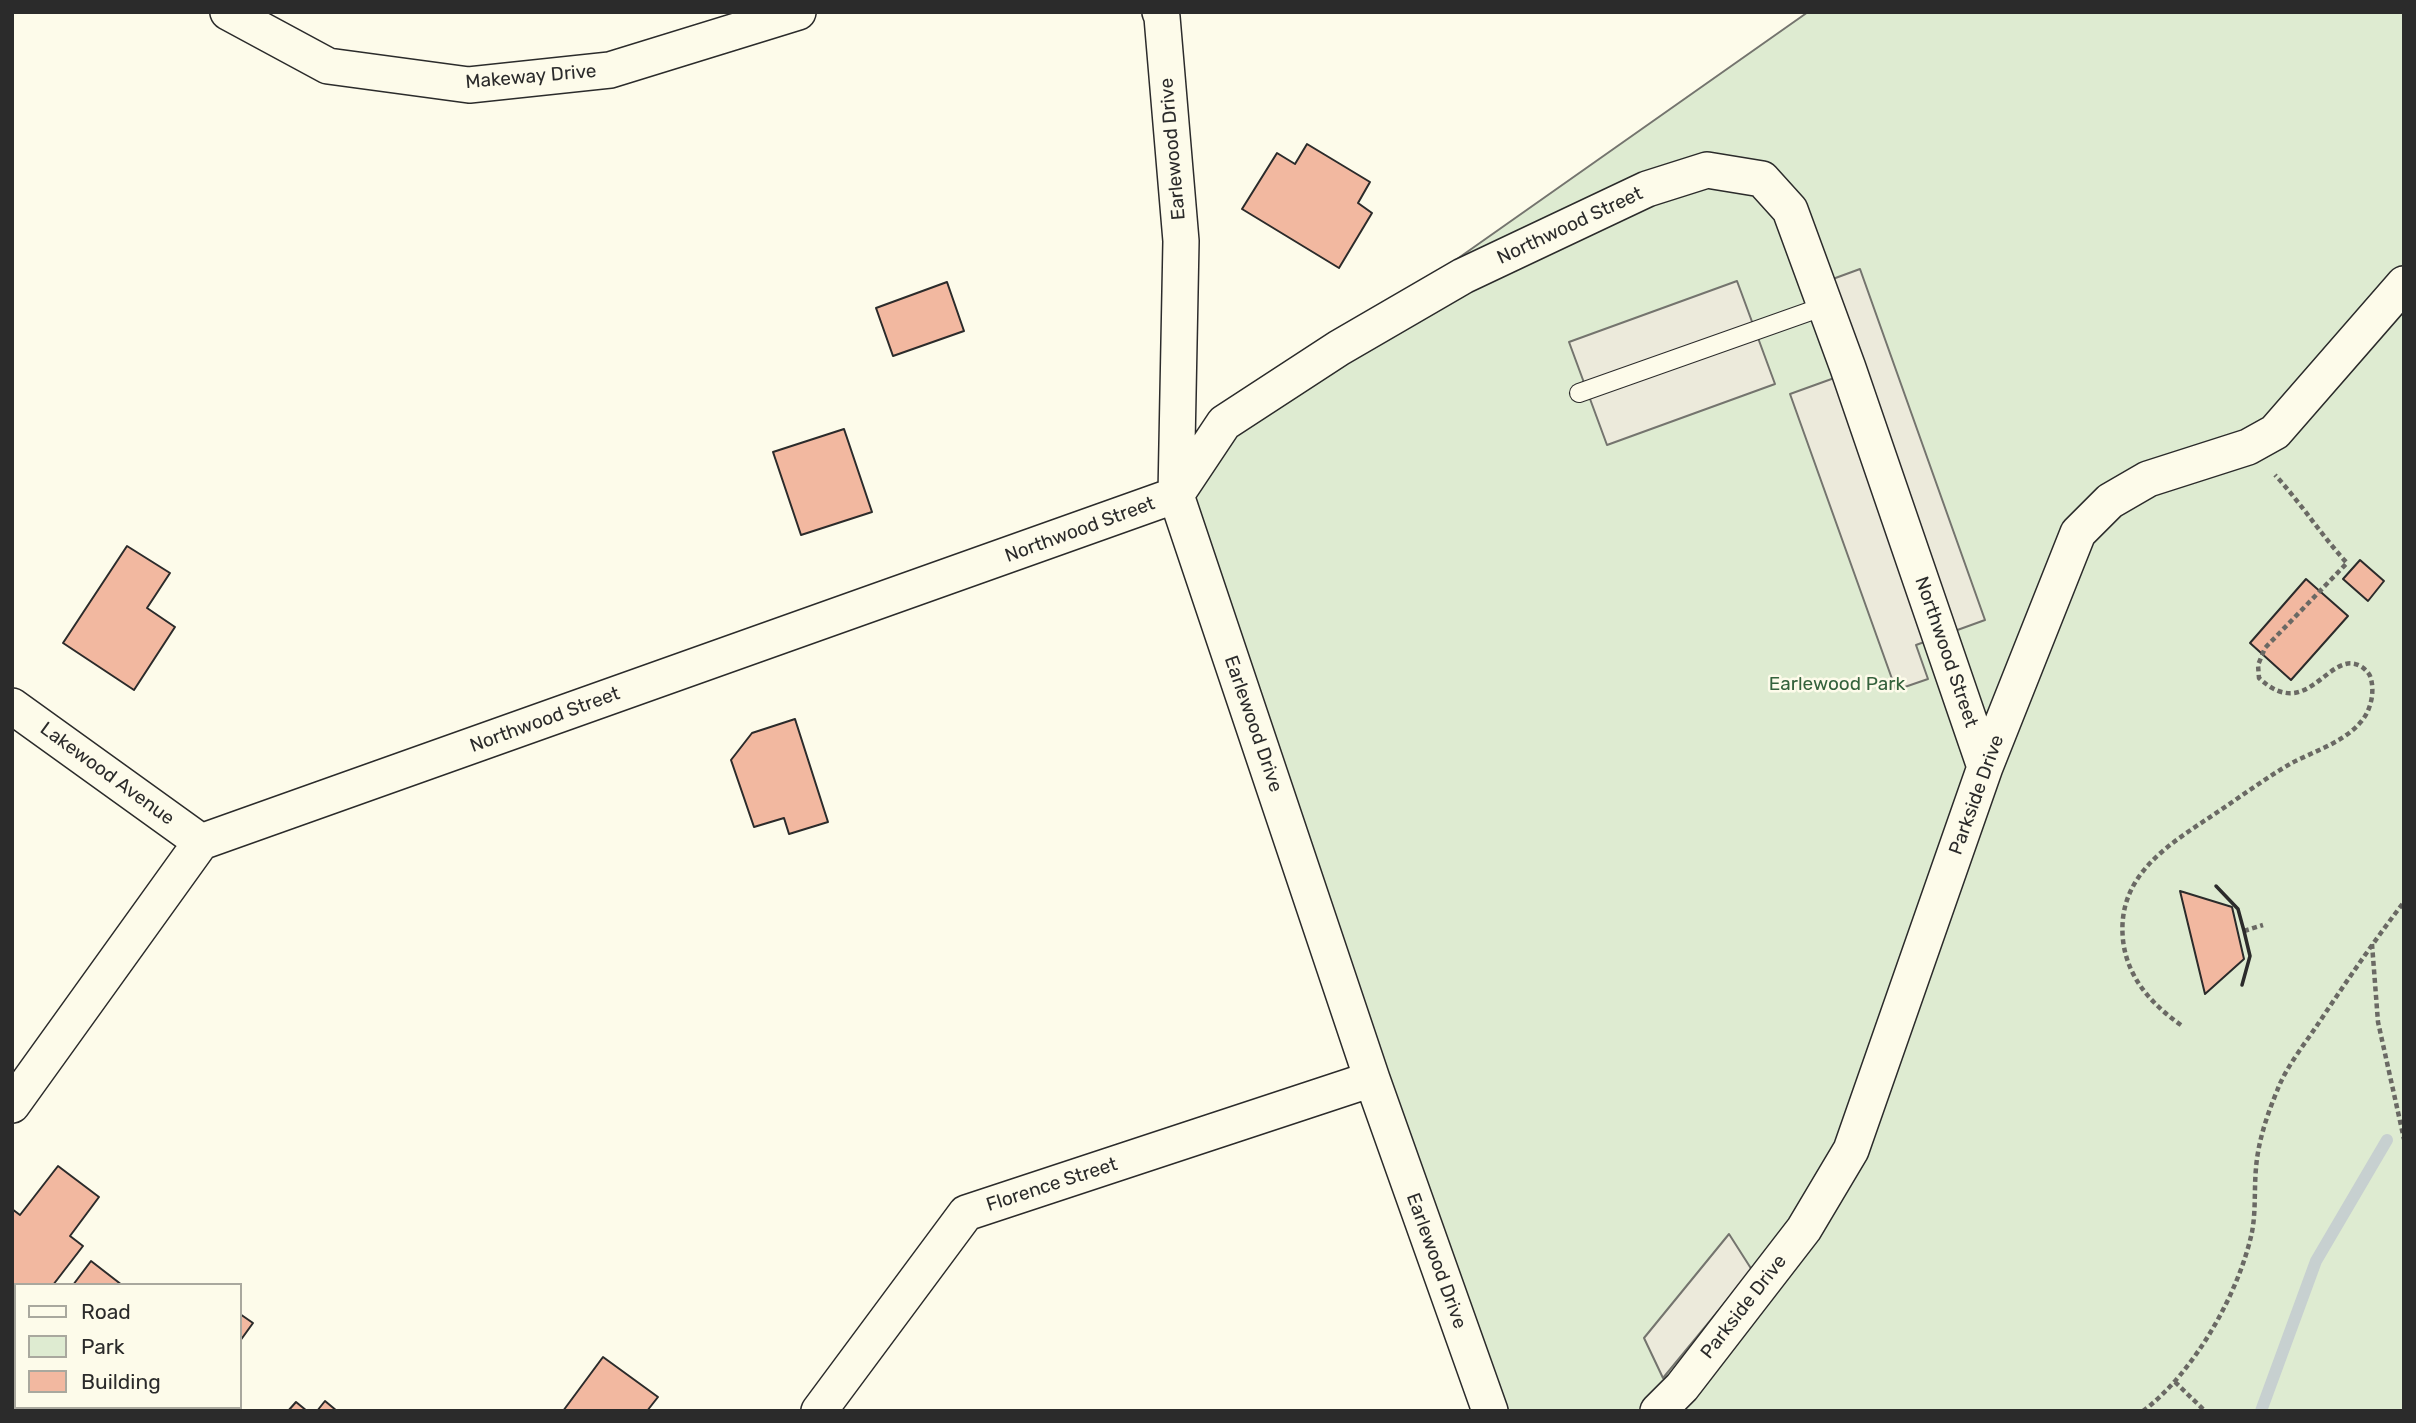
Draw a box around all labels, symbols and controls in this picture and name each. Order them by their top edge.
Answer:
street label: Makeway Drive [465,60,597,94]
street label: Earlewood Drive [1155,77,1191,221]
street label: Northwood Street [1494,182,1646,270]
street label: Northwood Street [1002,492,1158,568]
street label: Northwood Street [1910,574,1982,730]
street label: Earlewood Drive [1219,653,1287,795]
park label: Earlewood Park [1769,674,1905,696]
street label: Northwood Street [467,682,623,758]
street label: Lakewood Avenue [35,718,179,830]
street label: Parkside Drive [1945,732,2009,858]
street label: Florence Street [984,1153,1120,1217]
street label: Earlewood Drive [1401,1190,1471,1332]
street label: Parkside Drive [1696,1250,1792,1364]
legend [14,1283,242,1409]
text: Road [81,1299,131,1324]
text: Park [81,1334,125,1359]
text: Building [81,1369,161,1394]

